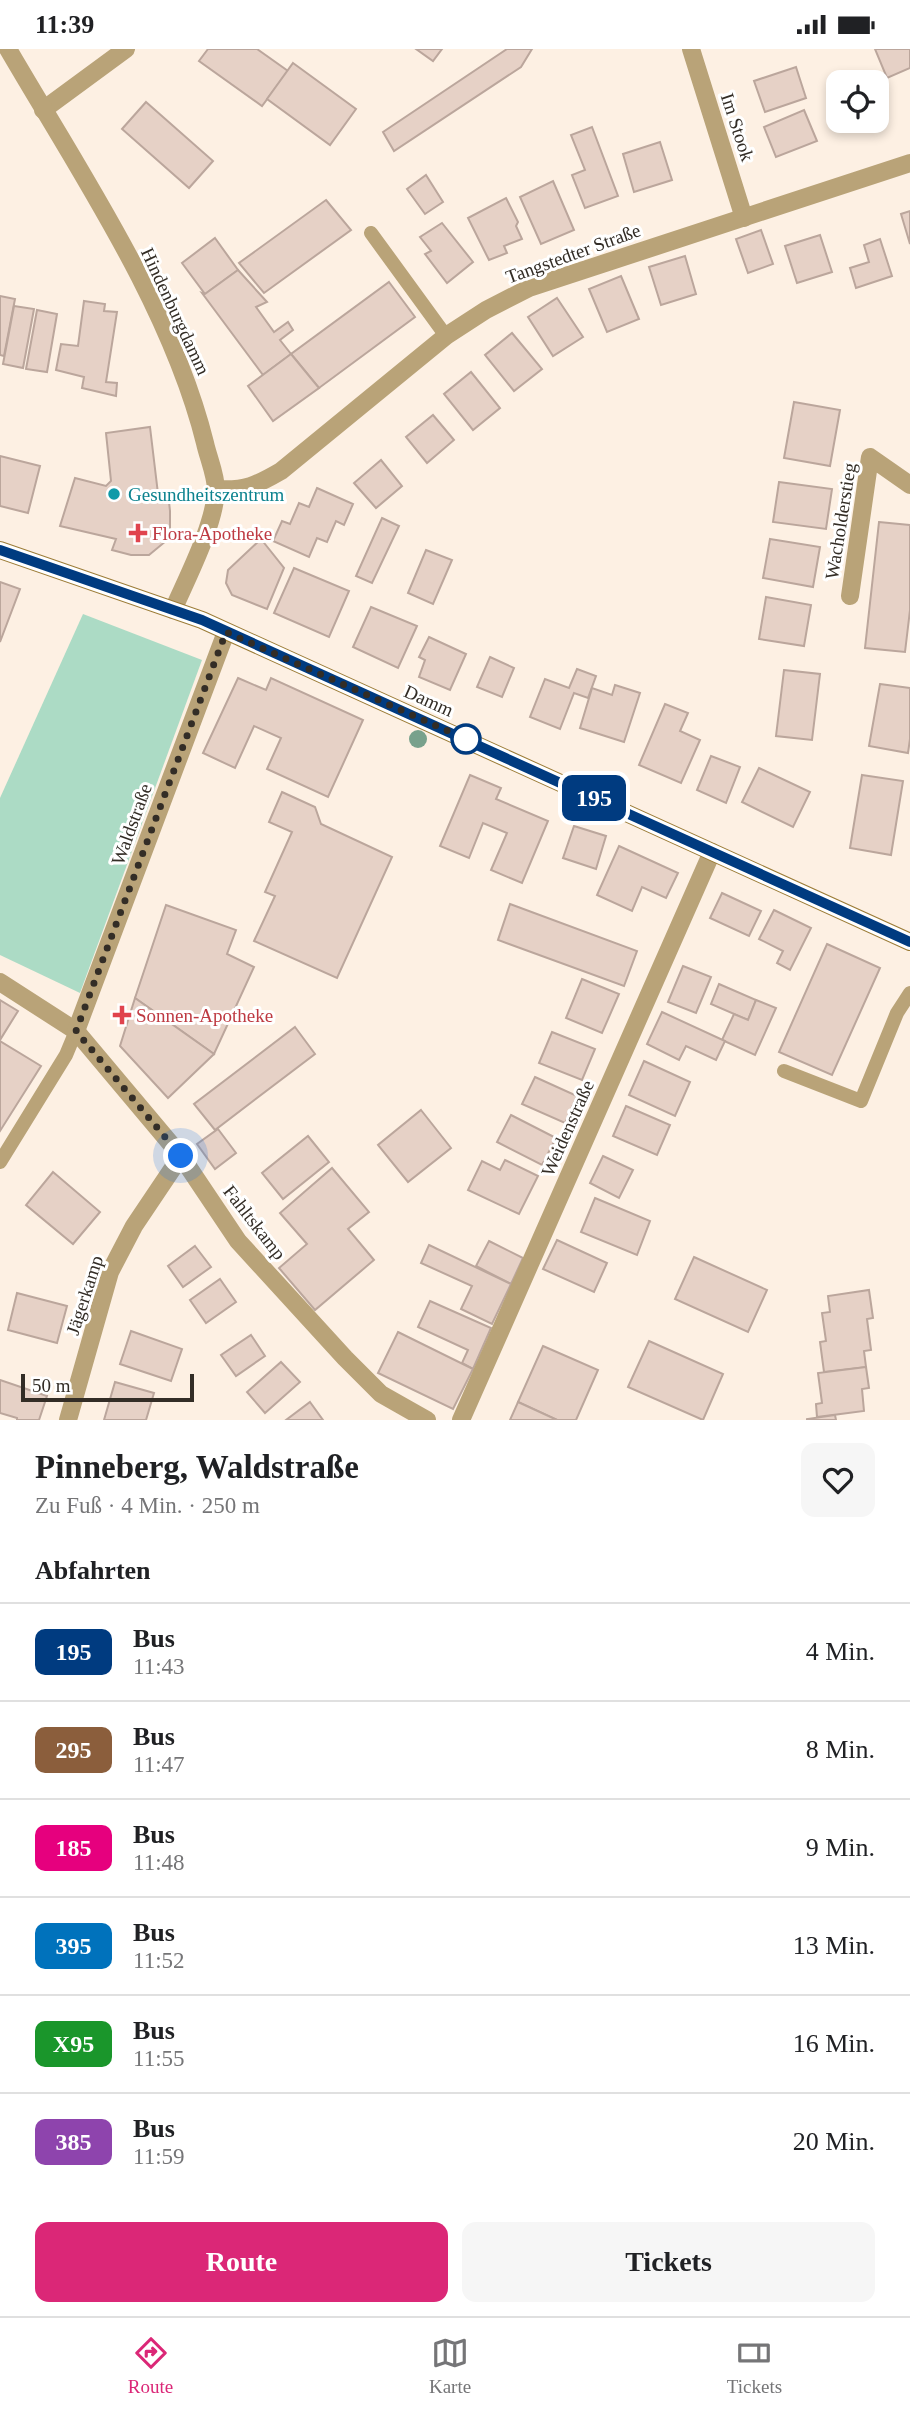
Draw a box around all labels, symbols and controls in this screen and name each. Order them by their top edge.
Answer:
text: 11:39 [35,10,94,39]
map controls [826,70,889,133]
button: locate [826,70,889,133]
street label: Im Stook [717,91,759,164]
street label: Tangstedter Straße [503,219,643,288]
street label: Hindenburgdamm [137,244,214,378]
street label: Wacholderstieg [821,461,860,581]
place label: Gesundheitszentrum [128,484,284,505]
marker: Gesundheitszentrum [106,486,122,502]
place label: Flora-Apotheke [152,523,272,544]
marker: Flora-Apotheke [130,525,146,541]
street label: Damm [401,680,457,721]
unlabelled marker [451,724,481,754]
line badge: 195 [554,775,634,821]
street label: Waldstraße [107,781,156,868]
text: 195 [576,785,612,811]
place label: Sonnen-Apotheke [136,1005,273,1026]
marker: Sonnen-Apotheke [114,1007,130,1023]
street label: Weidenstraße [537,1077,598,1179]
your location [163,1138,198,1173]
street label: Fahltskamp [219,1181,290,1264]
street label: Jägerkamp [62,1253,107,1338]
scale bar [21,1371,194,1403]
text: 50 m [32,1375,71,1396]
button: heart [801,1443,875,1517]
text: Pinneberg, Waldstraße [35,1449,359,1485]
text: Zu Fuß · 4 Min. · 250 m [35,1493,260,1518]
text: Abfahrten [35,1556,151,1585]
text: Bus [133,1624,175,1653]
text: 4 Min. [806,1637,875,1666]
text: 195 [56,1639,92,1665]
text: 11:43 [133,1654,185,1679]
text: Bus [133,1722,175,1751]
text: 8 Min. [806,1735,875,1764]
text: 295 [56,1737,92,1763]
text: 11:47 [133,1752,185,1777]
text: Bus [133,1820,175,1849]
text: 9 Min. [806,1833,875,1862]
text: 185 [56,1835,92,1861]
text: 11:48 [133,1850,185,1875]
text: Bus [133,1918,175,1947]
text: 13 Min. [793,1931,875,1960]
text: 395 [56,1933,92,1959]
text: 11:52 [133,1948,185,1973]
text: Bus [133,2016,175,2045]
text: 16 Min. [793,2029,875,2058]
text: X95 [53,2031,94,2057]
text: 11:55 [133,2046,185,2071]
text: Bus [133,2114,175,2143]
text: 20 Min. [793,2127,875,2156]
text: 385 [56,2129,92,2155]
text: 11:59 [133,2144,185,2169]
button: Route [35,2222,448,2302]
button: Tickets [462,2222,875,2302]
tab: Route [128,2334,173,2398]
tab: Karte [429,2334,471,2398]
tab: Tickets [727,2334,782,2398]

